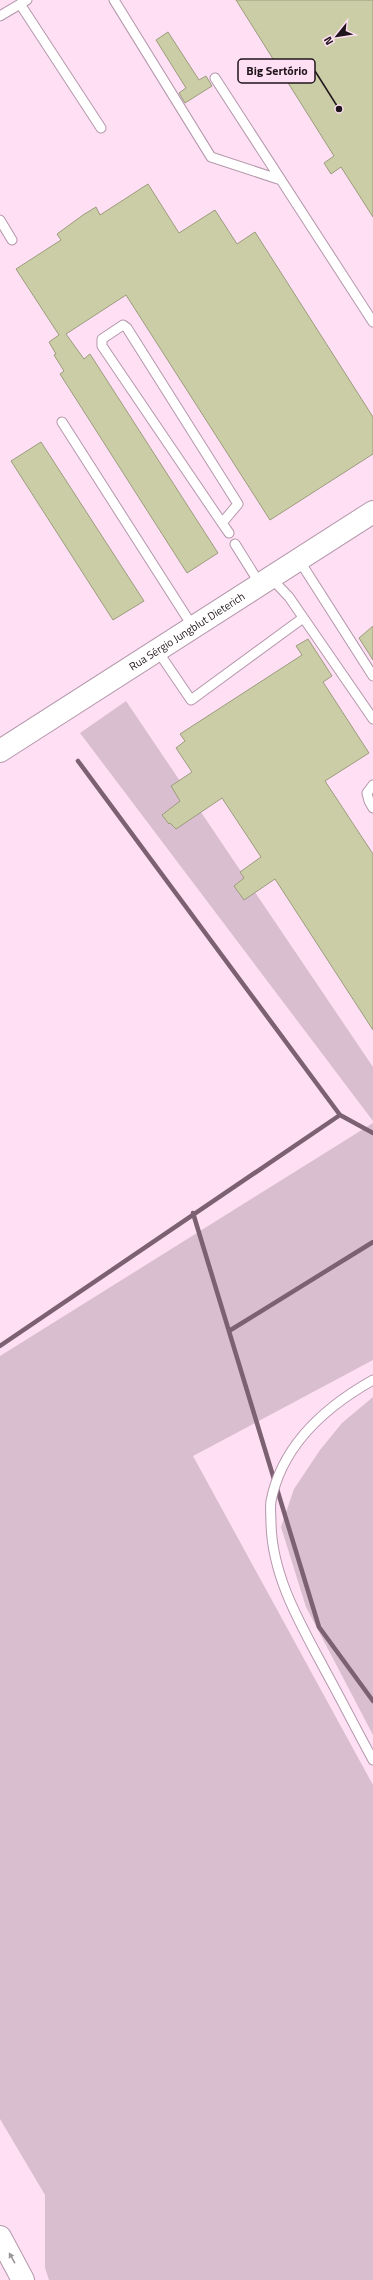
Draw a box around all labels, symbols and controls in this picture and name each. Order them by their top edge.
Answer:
north arrow [317,16,357,56]
text: N [320,34,337,48]
callout: Big Sertório [238,59,315,83]
text: Big Sertório [246,61,308,80]
street label: Rua Sérgio Jungblut Dieterich [126,588,248,674]
one-way arrow [8,2253,15,2264]

